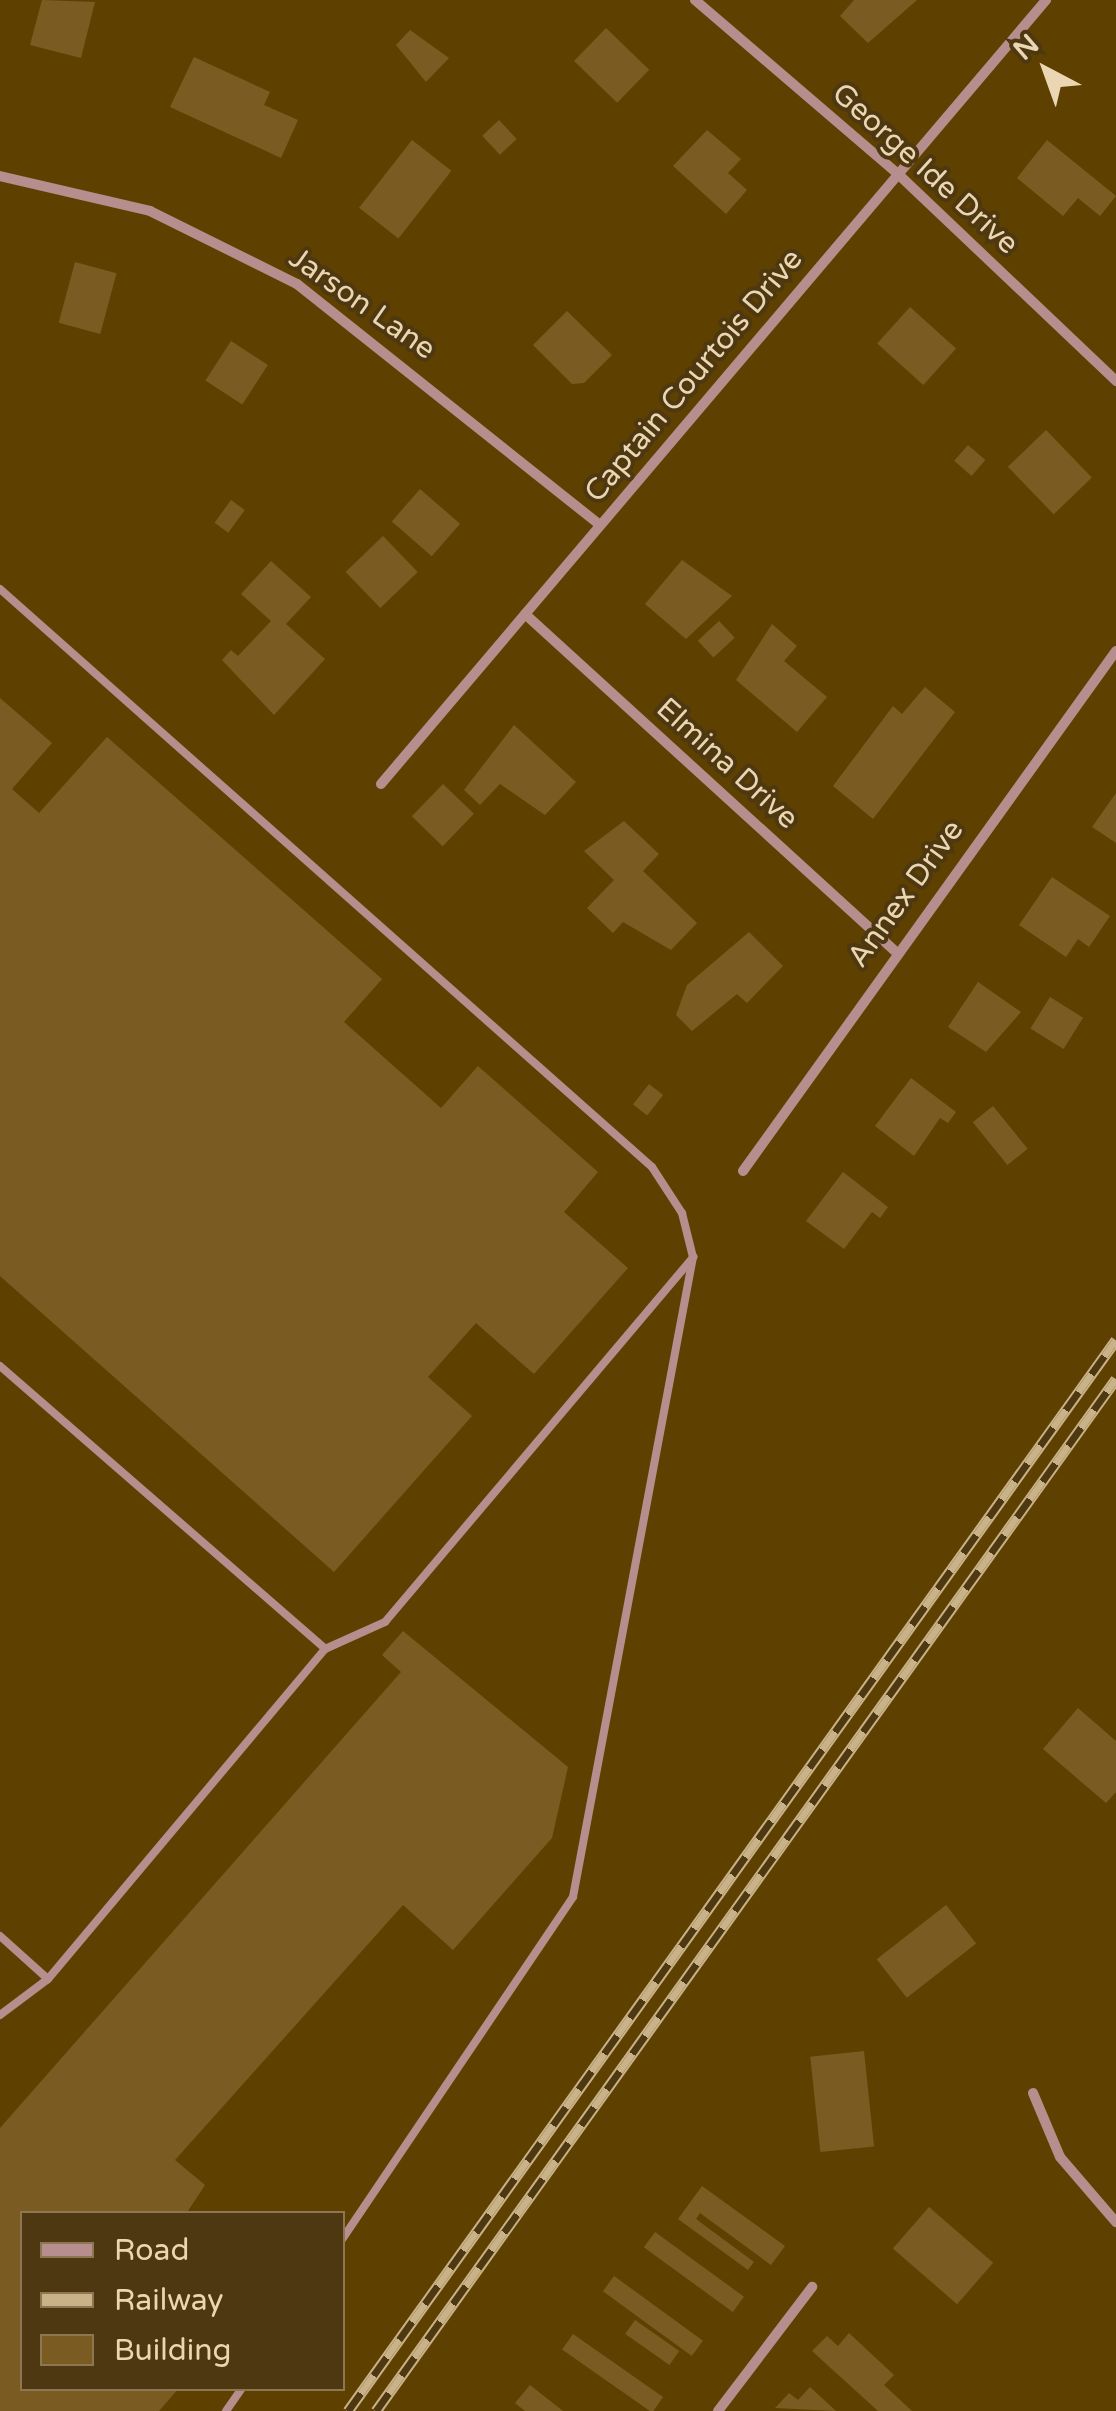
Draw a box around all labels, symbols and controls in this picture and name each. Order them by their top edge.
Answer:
north arrow [996,20,1096,120]
text: N [1007,27,1046,68]
street label: George Ide Drive [824,76,1026,262]
street label: Jarson Lane [282,240,442,368]
street label: Captain Courtois Drive [577,242,811,510]
street label: Elmina Drive [649,691,805,837]
street label: Annex Drive [840,813,972,975]
legend [20,2211,345,2391]
text: Road [114,2232,189,2269]
text: Railway [114,2282,223,2319]
text: Building [114,2332,231,2369]

